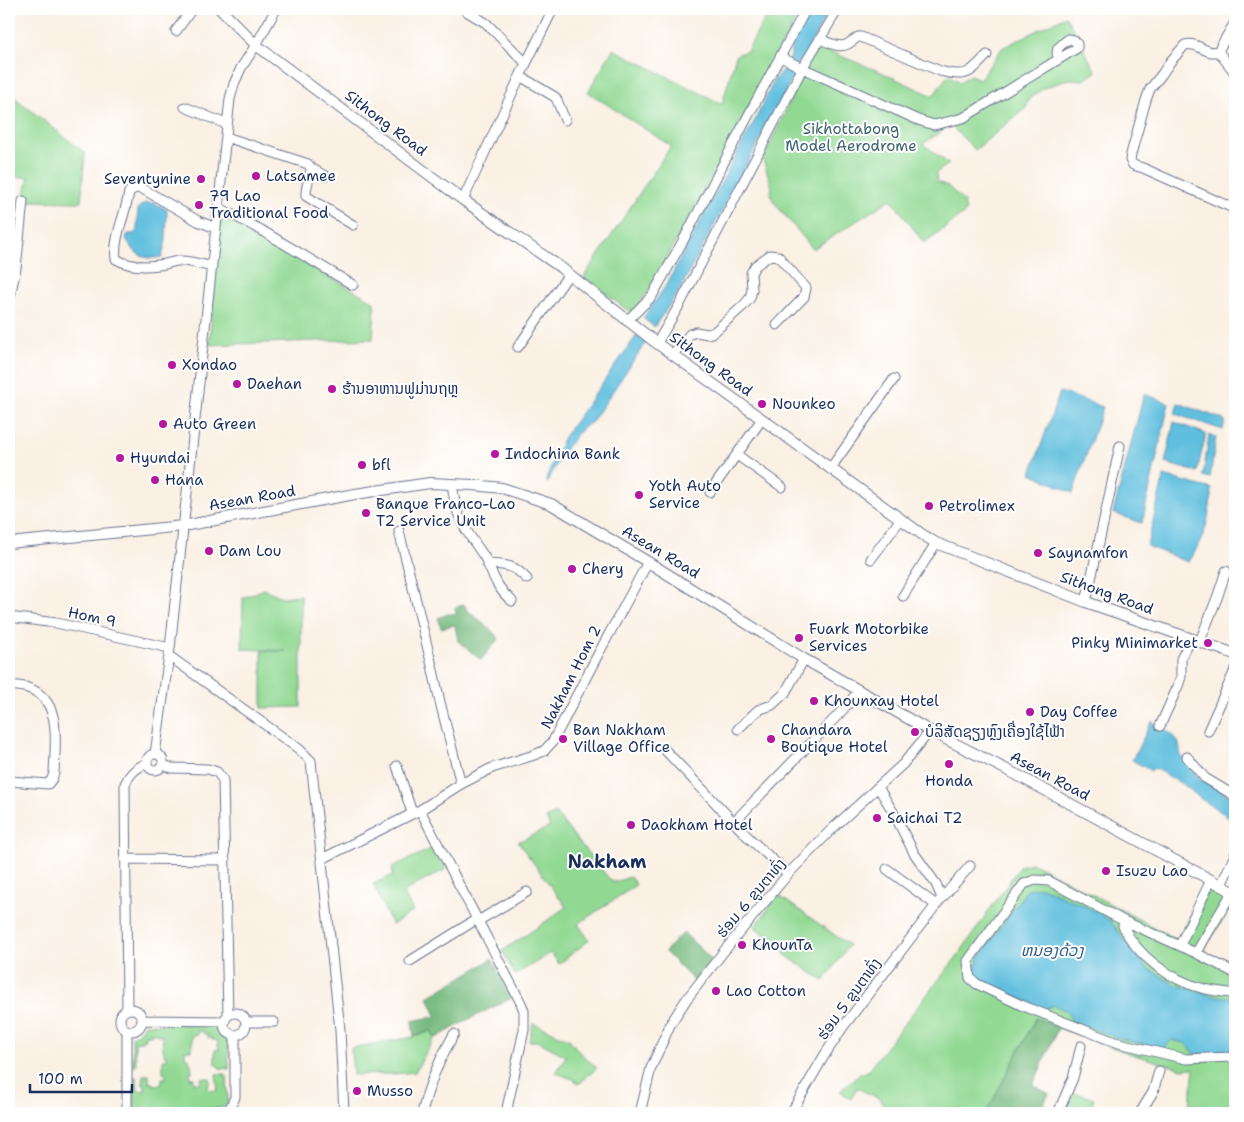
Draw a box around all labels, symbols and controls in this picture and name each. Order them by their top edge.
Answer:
street label: Sithong Road [341,86,432,161]
park label: Sikhottabong Model Aerodrome [785,119,917,156]
place label: Latsamee [266,166,336,186]
place label: Seventynine [104,169,191,189]
marker: Latsamee [250,170,262,182]
marker: Seventynine [195,173,207,185]
place label: 79 Lao Traditional Food [209,186,329,223]
marker: 79 Lao Traditional Food [193,199,205,211]
street label: Sithong Road [666,327,757,401]
place label: Xondao [182,355,237,375]
marker: Xondao [166,359,178,371]
place label: Daehan [247,374,302,394]
marker: Daehan [231,378,243,390]
place label: ຮ້ານອາຫານຟູມ່ານຖຫຼ [342,379,458,399]
marker: ຮ້ານອາຫານຟູມ່ານຖຫຼ [326,383,338,395]
place label: Nounkeo [772,394,836,414]
marker: Nounkeo [756,398,768,410]
place label: Auto Green [173,414,256,434]
marker: Auto Green [157,418,169,430]
place label: Indochina Bank [505,444,620,464]
place label: Hyundai [130,448,190,468]
marker: Indochina Bank [489,448,501,460]
marker: Hyundai [114,452,126,464]
place label: bfl [372,455,391,475]
marker: bfl [356,459,368,471]
place label: Hana [165,470,204,490]
marker: Hana [149,474,161,486]
place label: Yoth Auto Service [649,476,721,513]
street label: Asean Road [207,480,297,515]
marker: Yoth Auto Service [633,489,645,501]
place label: Banque Franco-Lao T2 Service Unit [376,494,515,531]
place label: Petrolimex [939,496,1015,516]
marker: Petrolimex [923,500,935,512]
marker: Banque Franco-Lao T2 Service Unit [360,507,372,519]
street label: Asean Road [618,521,704,583]
place label: Dam Lou [219,541,282,561]
place label: Saynamfon [1048,543,1128,563]
marker: Dam Lou [203,545,215,557]
marker: Saynamfon [1032,547,1044,559]
place label: Chery [582,559,624,579]
marker: Chery [566,563,578,575]
street label: Sithong Road [1058,567,1157,619]
street label: Hom 9 [66,602,118,632]
place label: Fuark Motorbike Services [809,619,929,656]
street label: Nakham Hom 2 [536,622,606,732]
marker: Fuark Motorbike Services [793,632,805,644]
place label: Pinky Minimarket [1071,633,1198,653]
marker: Pinky Minimarket [1202,637,1214,649]
place label: Khounxay Hotel [824,691,939,711]
marker: Khounxay Hotel [808,695,820,707]
place label: Day Coffee [1040,702,1118,722]
marker: Day Coffee [1024,706,1036,718]
place label: Ban Nakham Village Office [573,720,670,757]
place label: Chandara Boutique Hotel [781,720,888,757]
place label: ບໍລິສັດຊຽງຫຼົງເຄື່ອງໃຊ້ໄຟ້າ [925,720,1065,742]
marker: ບໍລິສັດຊຽງຫຼົງເຄື່ອງໃຊ້ໄຟ້າ [909,726,921,738]
marker: Ban Nakham Village Office [557,733,569,745]
marker: Chandara Boutique Hotel [765,733,777,745]
street label: Asean Road [1007,747,1094,806]
marker: Honda [943,758,955,770]
place label: Honda [925,771,974,791]
place label: Saichai T2 [887,808,963,828]
marker: Saichai T2 [871,812,883,824]
place label: Daokham Hotel [641,815,753,835]
marker: Daokham Hotel [625,819,637,831]
district label: Nakham [568,850,647,874]
street label: ຮ່ອມ 6 ຂູນຕາທົ່ງ [711,853,790,942]
place label: Isuzu Lao [1116,861,1188,881]
marker: Isuzu Lao [1100,865,1112,877]
place label: KhounTa [752,935,813,955]
marker: KhounTa [736,939,748,951]
water label: ຫນອງດ້ວງ [1021,940,1084,961]
street label: ຮ່ອມ 5 ຂູນຕາທົ່ງ [812,953,885,1044]
place label: Lao Cotton [726,981,806,1001]
marker: Lao Cotton [710,985,722,997]
scale bar [30,1062,132,1094]
text: 100 m [38,1069,83,1089]
place label: Musso [367,1081,413,1101]
marker: Musso [351,1085,363,1097]

